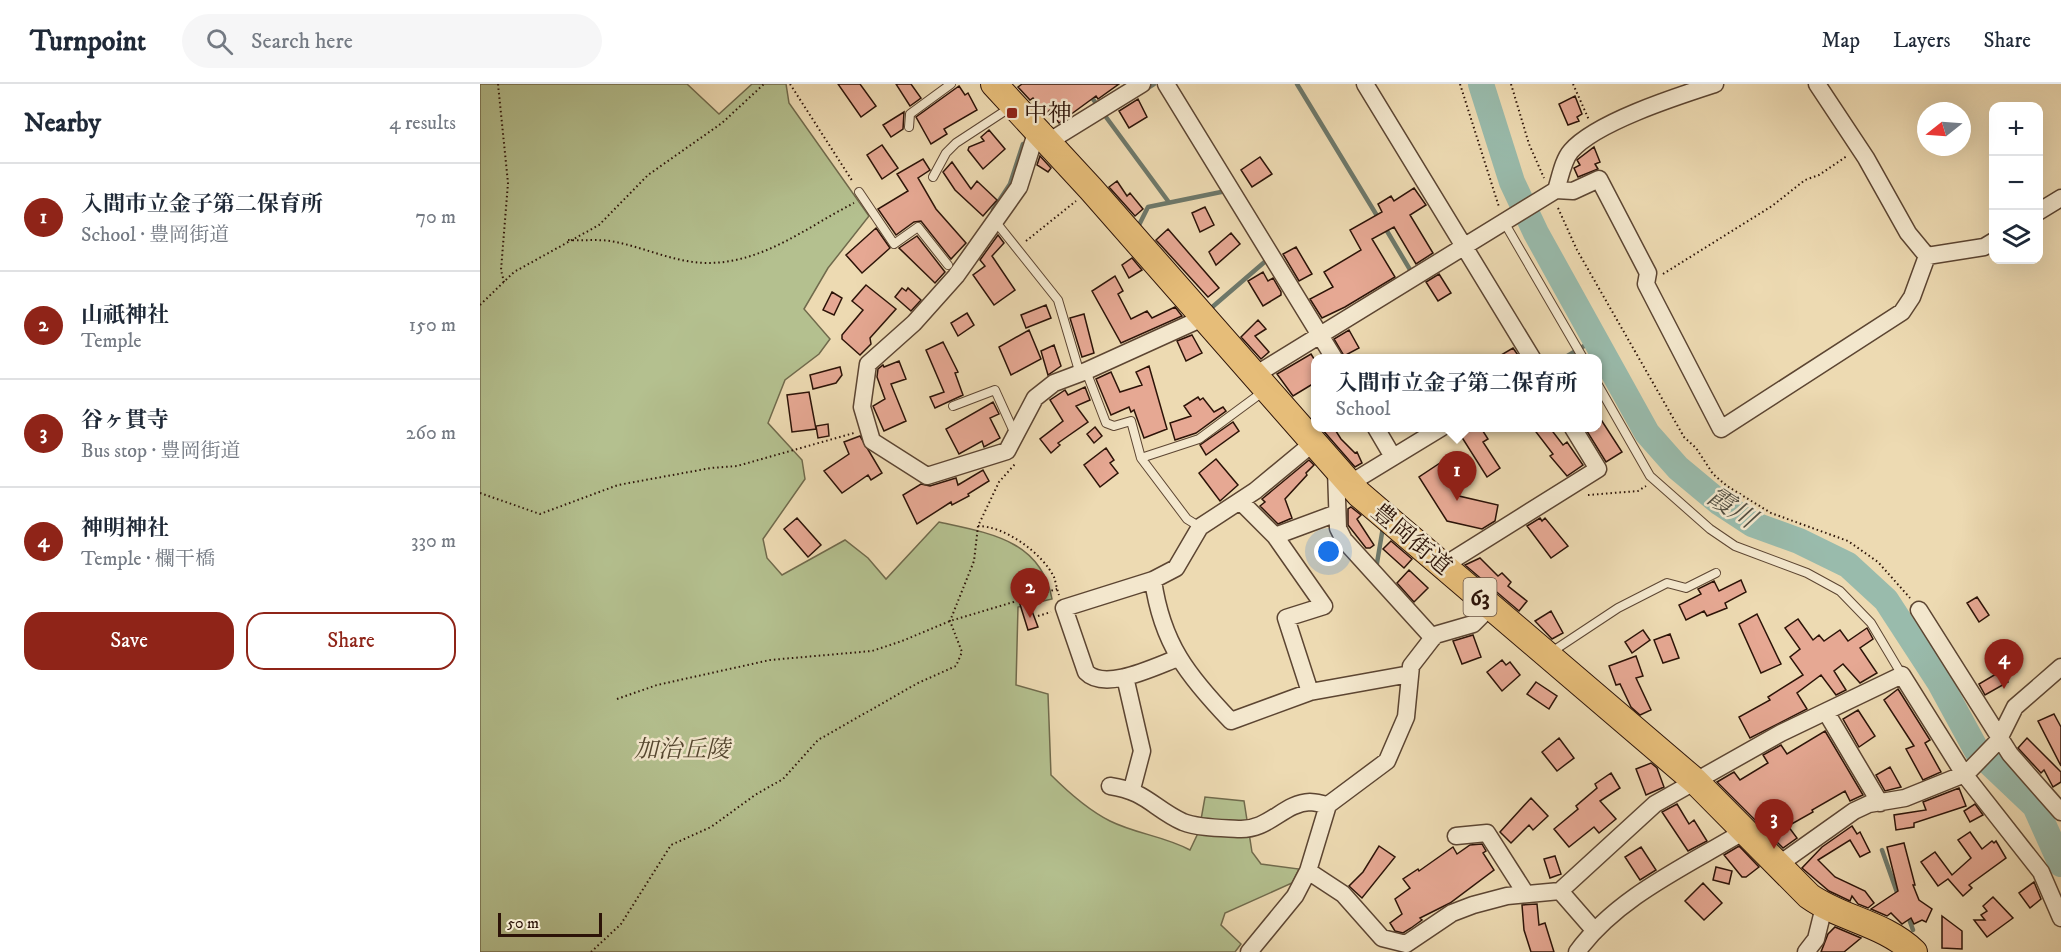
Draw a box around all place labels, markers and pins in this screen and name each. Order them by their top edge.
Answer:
place label: 中神 [1024,99,1072,129]
marker: 中神 [1005,106,1019,120]
pin: 1 [1438,452,1476,501]
pin: 2 [1010,568,1050,618]
pin: 4 [1984,640,2024,689]
pin: 3 [1754,800,1794,849]

